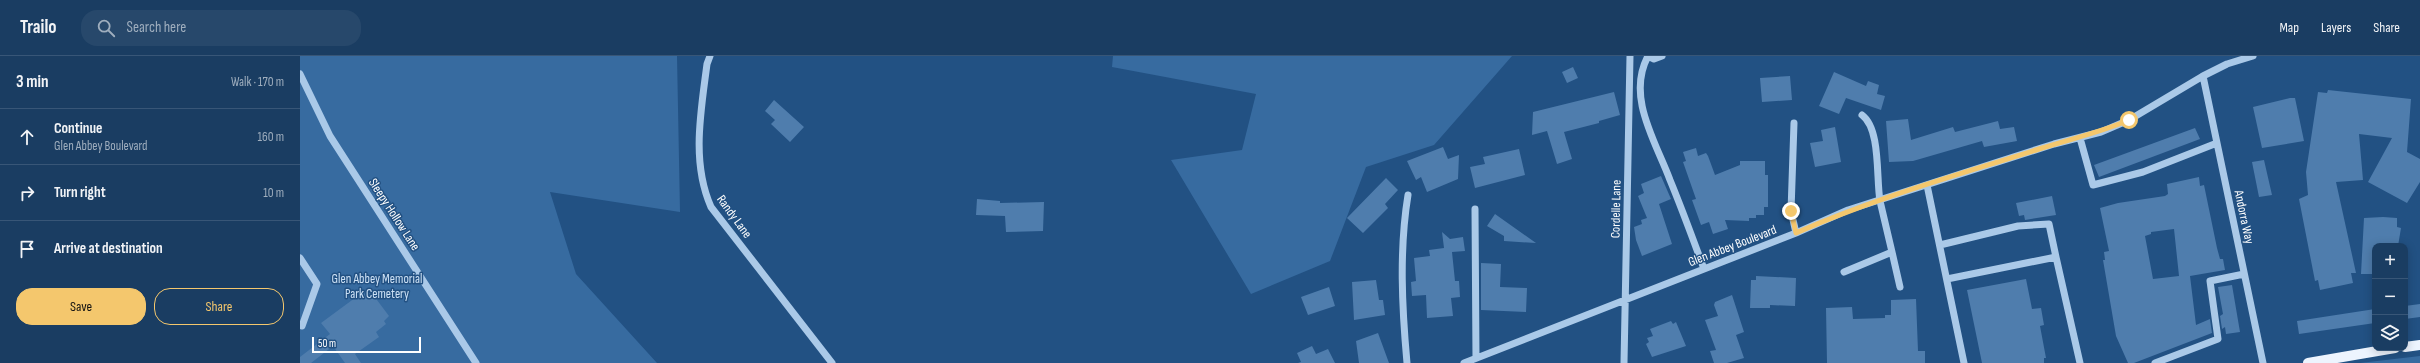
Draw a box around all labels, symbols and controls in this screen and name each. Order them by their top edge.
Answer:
search box [81,10,361,46]
text: Trailo [20,16,57,39]
icon: search [95,17,117,39]
text: Search here [127,18,186,37]
text: Map [2279,19,2299,36]
text: Layers [2321,19,2351,36]
text: Share [2373,19,2400,36]
text: 3 min [16,72,49,92]
text: Walk · 170 m [231,74,284,90]
route start [2120,111,2138,129]
text: Continue [54,119,103,138]
icon: ahead [16,126,38,148]
text: 160 m [258,129,284,145]
text: Glen Abbey Boulevard [54,138,147,154]
street label: Sleepy Hollow Lane [365,175,423,254]
street label: Cordelle Lane [1607,180,1625,238]
icon: right [16,182,38,204]
text: Turn right [54,183,106,202]
text: 10 m [263,185,284,201]
street label: Andorra Way [2230,188,2258,246]
street label: Randy Lane [713,192,755,241]
route end [1782,202,1800,220]
street label: Glen Abbey Boulevard [1686,222,1779,270]
icon: arrive [16,238,38,260]
text: Arrive at destination [54,239,163,258]
map controls [2372,243,2408,351]
button: + [2372,243,2408,279]
park label: Glen Abbey Memorial Park Cemetery [332,271,422,302]
button: − [2372,279,2408,315]
button: Save [16,288,146,325]
button: Share [154,288,284,325]
button: layers [2372,315,2408,351]
scale bar [312,335,421,354]
text: 50 m [318,337,336,350]

